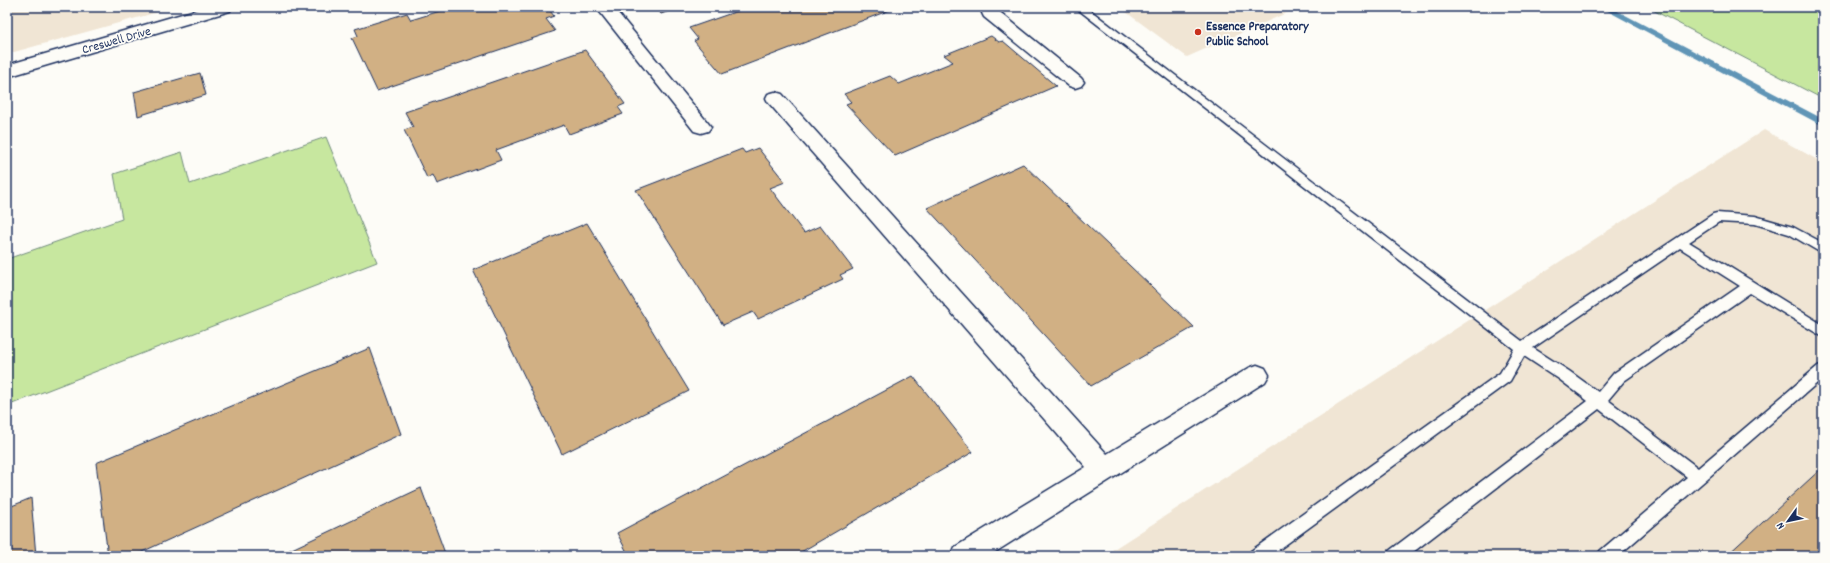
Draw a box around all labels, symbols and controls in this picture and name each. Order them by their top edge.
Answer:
place label: Essence Preparatory Public School [1206,18,1309,52]
street label: Creswell Drive [80,22,154,60]
marker: Essence Preparatory Public School [1193,27,1203,37]
north arrow [1768,501,1808,541]
text: N [1773,518,1789,532]

